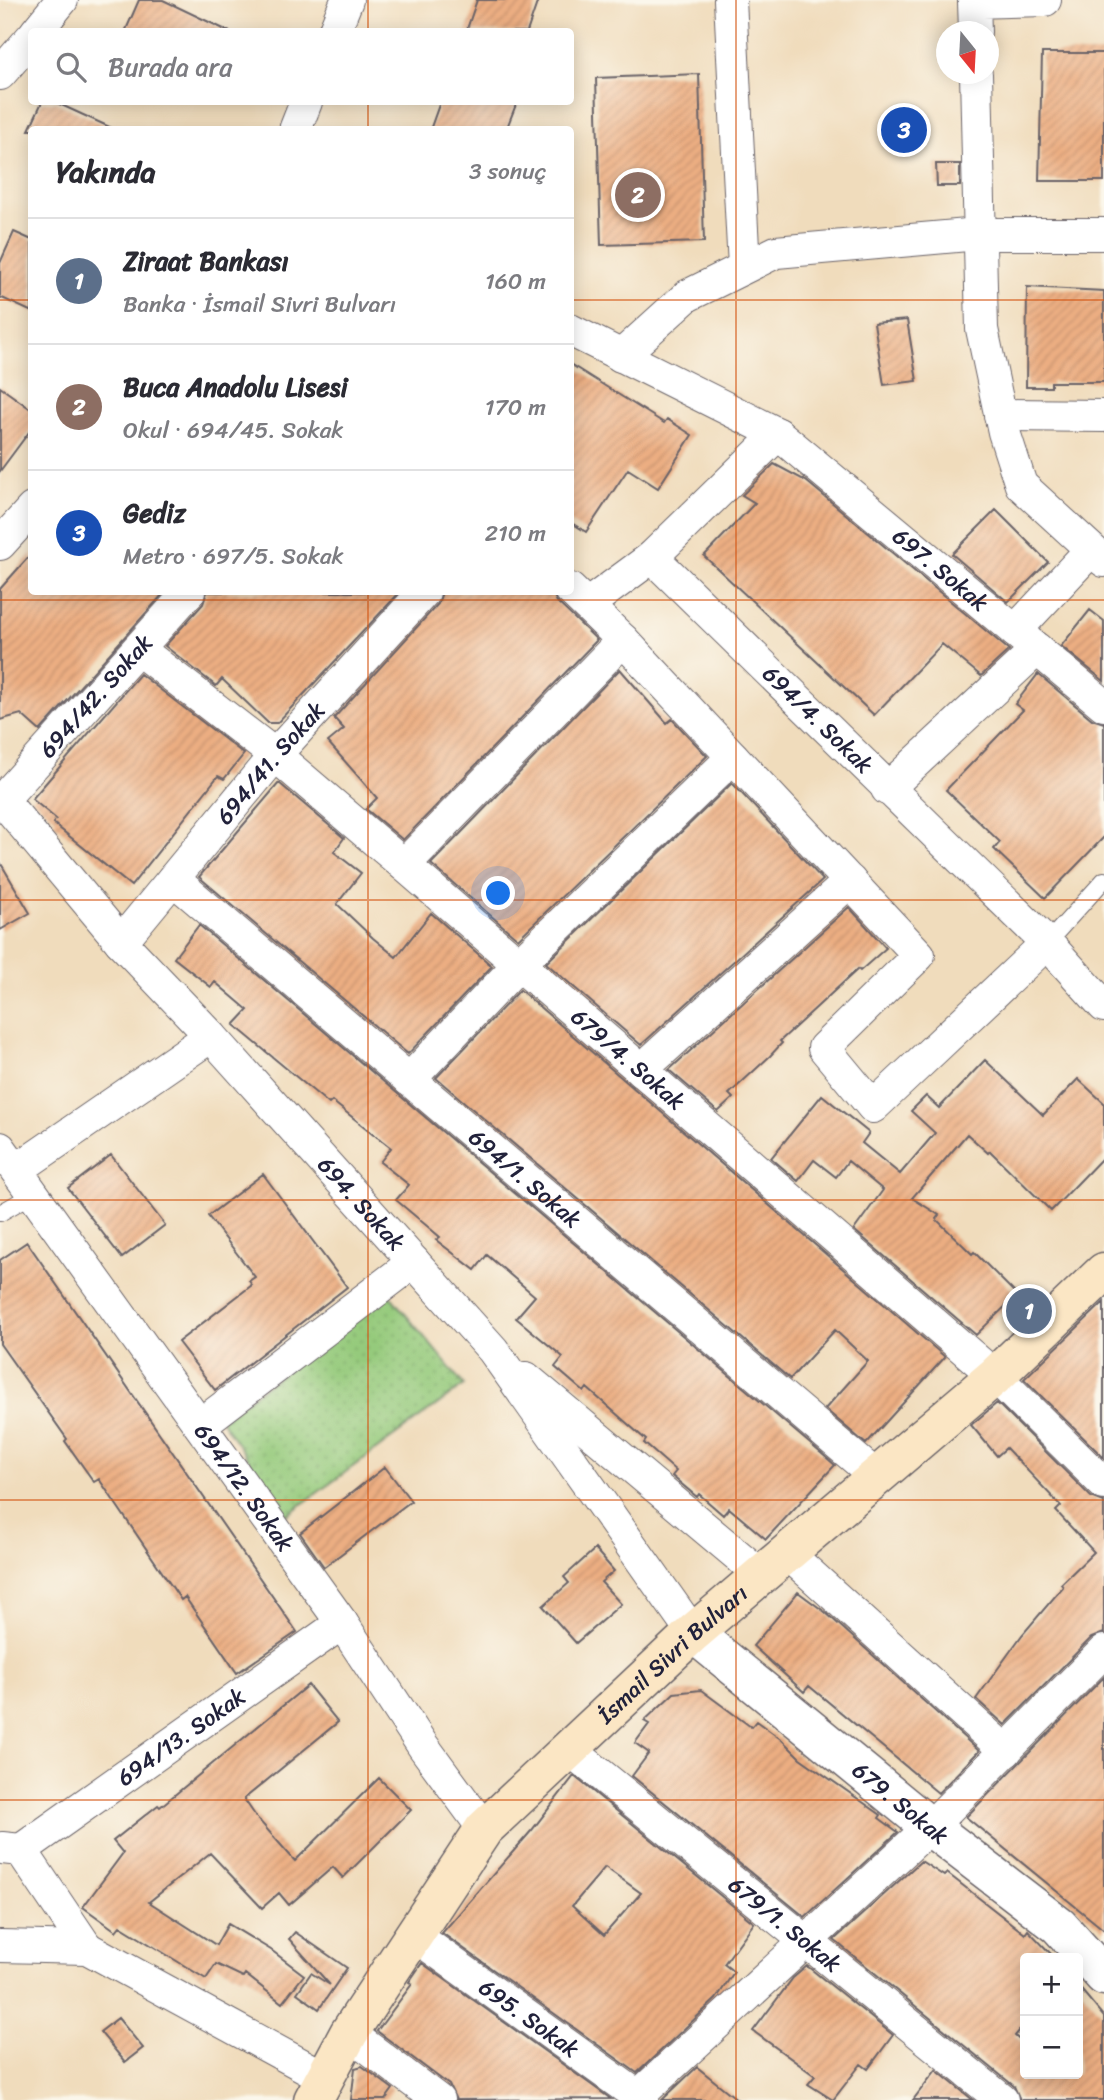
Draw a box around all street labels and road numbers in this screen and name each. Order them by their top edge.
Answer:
street label: 697. Sokak [883,517,998,622]
street label: 694/42. Sokak [28,624,163,767]
street label: 694/4. Sokak [753,655,883,784]
street label: 694/41. Sokak [205,692,335,834]
street label: 679/4. Sokak [561,997,695,1120]
street label: 694/1. Sokak [459,1118,591,1238]
street label: 694. Sokak [307,1146,416,1260]
street label: 694/12. Sokak [183,1414,305,1561]
street label: İsmail Sivri Bulvarı [587,1574,757,1735]
street label: 694/13. Sokak [108,1677,254,1797]
street label: 679. Sokak [843,1750,958,1855]
street label: 679/1. Sokak [719,1865,851,1983]
street label: 695. Sokak [470,1967,588,2069]

